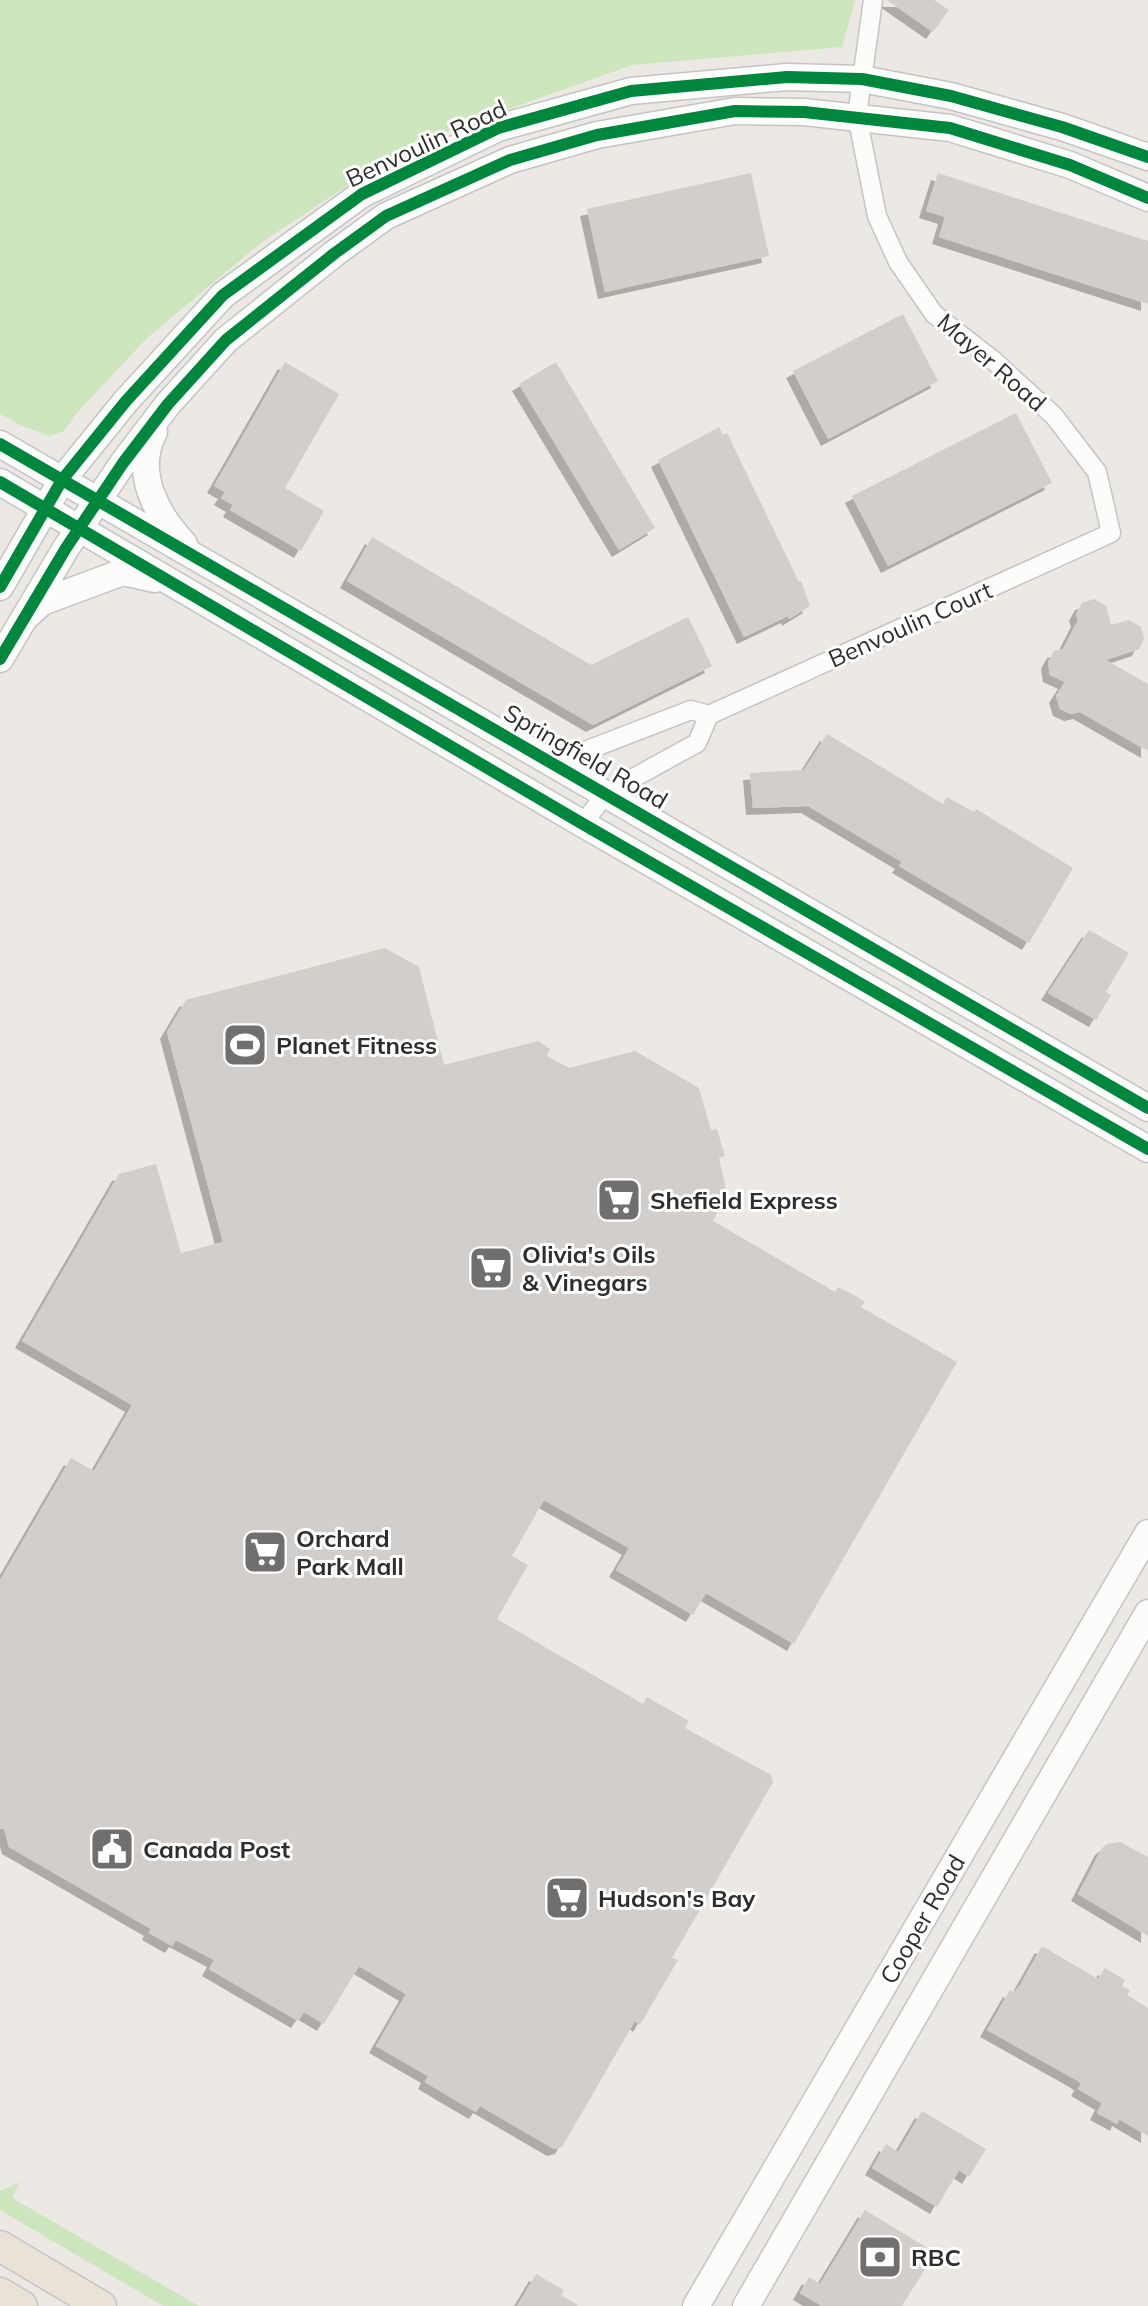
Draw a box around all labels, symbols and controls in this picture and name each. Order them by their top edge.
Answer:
street label: Benvoulin Road [341,93,511,193]
street label: Mayer Road [931,307,1053,417]
street label: Benvoulin Court [823,574,997,674]
street label: Springfield Road [499,697,673,815]
sports icon: Planet Fitness [221,1021,269,1069]
place label: Planet Fitness [276,1030,437,1060]
supermarket icon: Shefield Express [595,1176,643,1224]
place label: Shefield Express [650,1185,838,1215]
place label: Olivia's Oils & Vinegars [522,1239,656,1297]
supermarket icon: Olivia's Oils & Vinegars [467,1244,515,1292]
place label: Orchard Park Mall [296,1523,404,1581]
supermarket icon: Orchard Park Mall [241,1528,289,1576]
public building icon: Canada Post [88,1825,136,1873]
place label: Canada Post [143,1834,290,1864]
street label: Cooper Road [873,1849,971,1989]
supermarket icon: Hudson's Bay [543,1874,591,1922]
place label: Hudson's Bay [598,1883,756,1913]
bank icon: RBC [856,2233,904,2281]
place label: RBC [911,2242,961,2272]

